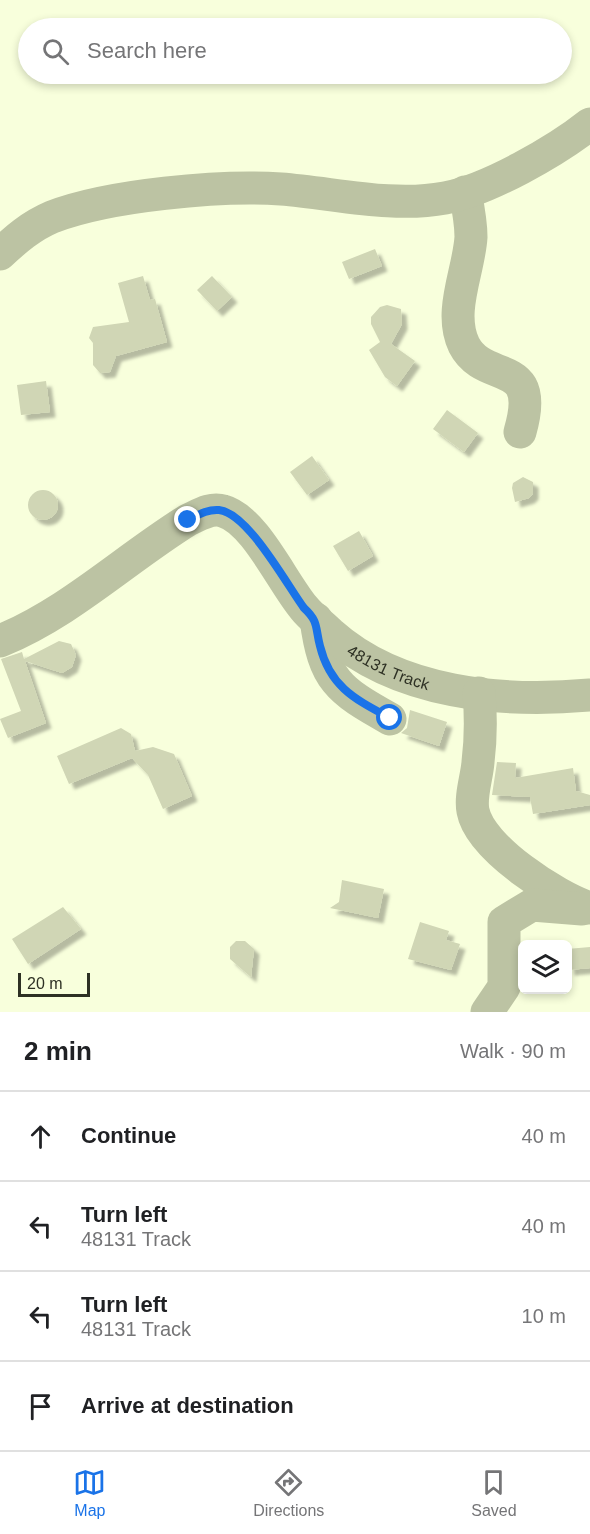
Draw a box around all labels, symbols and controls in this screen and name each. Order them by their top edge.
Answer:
search box [18,18,572,84]
icon: search [39,35,72,68]
text: Search here [87,38,207,63]
route end [174,506,200,532]
street label: 48131 Track [344,641,432,693]
route start [376,704,402,730]
map controls [518,940,572,994]
button: layers [518,940,572,994]
scale bar [18,970,90,998]
text: 20 m [27,975,63,992]
text: 2 min [24,1036,92,1066]
text: Walk · 90 m [460,1040,566,1062]
icon: ahead [24,1120,57,1153]
text: Continue [81,1123,176,1148]
text: 40 m [522,1125,566,1147]
text: Turn left [81,1202,167,1227]
icon: left [24,1210,57,1243]
text: 40 m [522,1215,566,1237]
text: 48131 Track [81,1228,191,1250]
text: Turn left [81,1292,167,1317]
icon: left [24,1300,57,1333]
text: 10 m [522,1305,566,1327]
text: 48131 Track [81,1318,191,1340]
icon: arrive [24,1390,57,1423]
text: Arrive at destination [81,1393,294,1418]
tab: Map [73,1466,106,1520]
tab: Directions [253,1466,324,1520]
tab: Saved [471,1466,517,1520]

